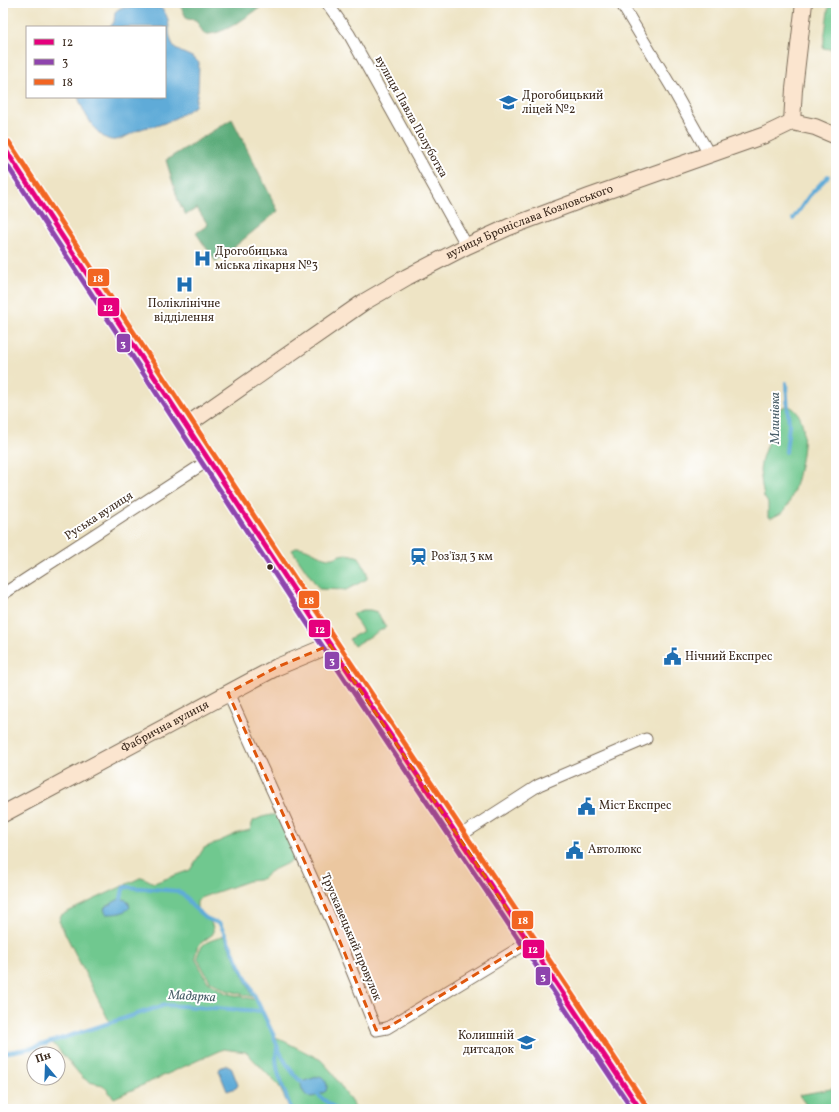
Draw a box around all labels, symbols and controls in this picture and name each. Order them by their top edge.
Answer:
legend [26,26,166,98]
text: 12 [62,35,73,51]
street label: вулиця Павла Полуботка [371,53,451,181]
text: 3 [62,55,68,71]
text: 18 [62,75,73,91]
place label: Дрогобицький ліцей №2 [522,88,603,118]
school or university icon: Дрогобицький ліцей №2 [499,93,519,113]
street label: вулиця Броніслава Козловського [443,181,616,263]
place label: Дрогобицька міська лікарня №3 [215,244,318,274]
hospital icon: Дрогобицька міська лікарня №3 [192,249,212,269]
line badge: 18 [87,268,110,287]
text: 18 [93,272,103,287]
hospital icon: Поліклінічне відділення [174,275,194,295]
place label: Поліклінічне відділення [148,296,221,326]
line badge: 12 [97,297,120,317]
text: 12 [103,301,113,316]
line badge: 3 [116,333,131,353]
text: 3 [120,337,126,352]
water label: Млинівка [767,392,785,445]
street label: Руська вулиця [62,488,136,544]
station icon: Роз'їзд 3 км [408,547,428,567]
place label: Роз'їзд 3 км [431,549,493,565]
unlabelled marker [265,562,275,572]
line badge: 18 [298,590,320,609]
text: 18 [304,594,314,609]
line badge: 12 [308,619,331,638]
text: 12 [315,623,325,638]
public building icon: Нічний Експрес [662,647,682,667]
place label: Нічний Експрес [685,649,772,665]
line badge: 3 [324,651,340,670]
text: 3 [329,654,335,669]
street label: Фабрична вулиця [118,697,212,757]
public building icon: Міст Експрес [576,796,596,816]
place label: Міст Експрес [599,798,671,814]
public building icon: Автолюкс [565,840,585,860]
place label: Автолюкс [588,842,642,858]
street label: Трускавецький провулок [317,871,385,1004]
line badge: 18 [511,910,534,930]
text: 18 [518,914,528,929]
line badge: 12 [522,939,545,959]
text: 12 [528,943,538,958]
line badge: 3 [535,966,551,986]
text: 3 [540,970,546,985]
water label: Мадярка [167,987,216,1007]
place label: Колишній дитсадок [458,1028,515,1058]
school or university icon: Колишній дитсадок [517,1033,537,1053]
north arrow [26,1046,66,1086]
text: Пн [33,1048,53,1068]

